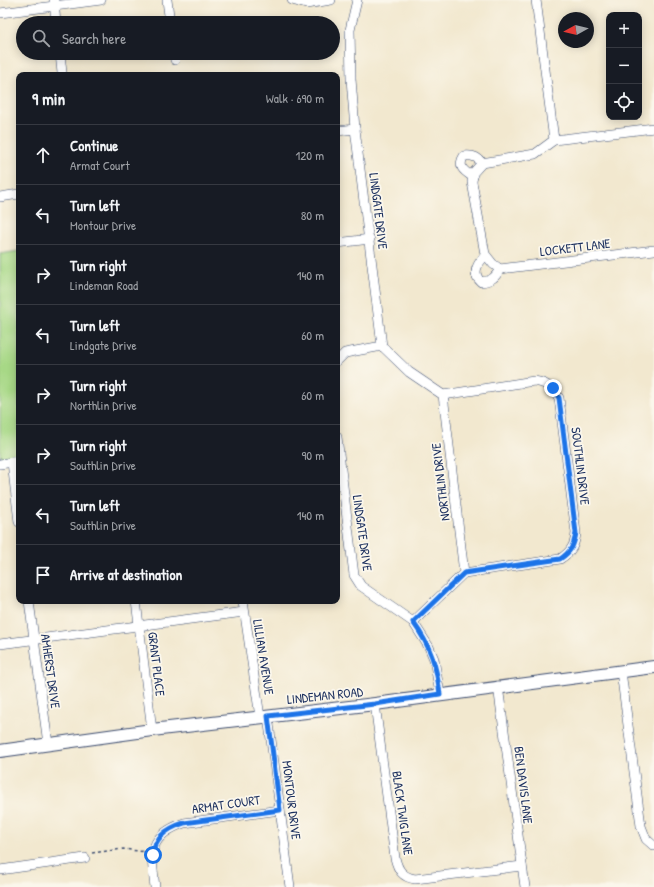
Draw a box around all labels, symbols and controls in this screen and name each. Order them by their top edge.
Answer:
north arrow [558,12,594,48]
map controls [606,12,642,120]
button: + [606,12,642,48]
search box [16,16,340,60]
icon: search [30,27,52,49]
text: Search here [62,28,126,49]
button: − [606,48,642,84]
button: locate [606,84,642,120]
text: 9 min [32,87,65,110]
text: Walk · 690 m [266,89,324,107]
text: Continue [70,135,118,156]
icon: ahead [32,144,54,166]
text: 120 m [296,146,324,164]
text: Armat Court [70,156,130,174]
street label: LINDGATE DRIVE [365,172,393,250]
text: Turn left [70,195,120,216]
icon: left [32,204,54,226]
text: 80 m [301,206,324,224]
text: Montour Drive [70,216,136,234]
street label: LOCKETT LANE [539,234,611,260]
text: Turn right [70,255,126,276]
icon: right [32,264,54,286]
text: 140 m [297,266,324,284]
text: Lindeman Road [70,276,138,294]
text: Turn left [70,315,120,336]
icon: left [32,324,54,346]
text: 60 m [301,326,324,344]
text: Lindgate Drive [70,336,137,354]
text: Turn right [70,375,126,396]
route end [544,379,562,397]
icon: right [32,384,54,406]
text: 60 m [301,386,324,404]
text: Northlin Drive [70,396,137,414]
street label: SOUTHLIN DRIVE [567,426,595,506]
text: Turn right [70,435,126,456]
street label: NORTHLIN DRIVE [426,442,454,522]
icon: right [32,444,54,466]
text: 90 m [302,446,324,464]
text: Southlin Drive [70,456,136,474]
street label: LINDGATE DRIVE [349,494,377,572]
text: Turn left [70,495,120,516]
icon: left [32,504,54,526]
text: 140 m [297,506,324,524]
text: Southlin Drive [70,516,136,534]
icon: arrive [32,564,54,586]
text: Arrive at destination [70,564,182,585]
street label: LILLIAN AVENUE [249,618,279,696]
street label: GRANT PLACE [144,631,170,697]
street label: AMHERST DRIVE [37,633,65,710]
street label: LINDEMAN ROAD [286,682,365,708]
street label: BEN DAVIS LANE [510,745,538,825]
street label: MONTOUR DRIVE [278,759,306,841]
street label: BLACK TWIG LANE [388,770,418,857]
street label: ARMAT COURT [191,790,262,818]
route start [144,846,162,864]

